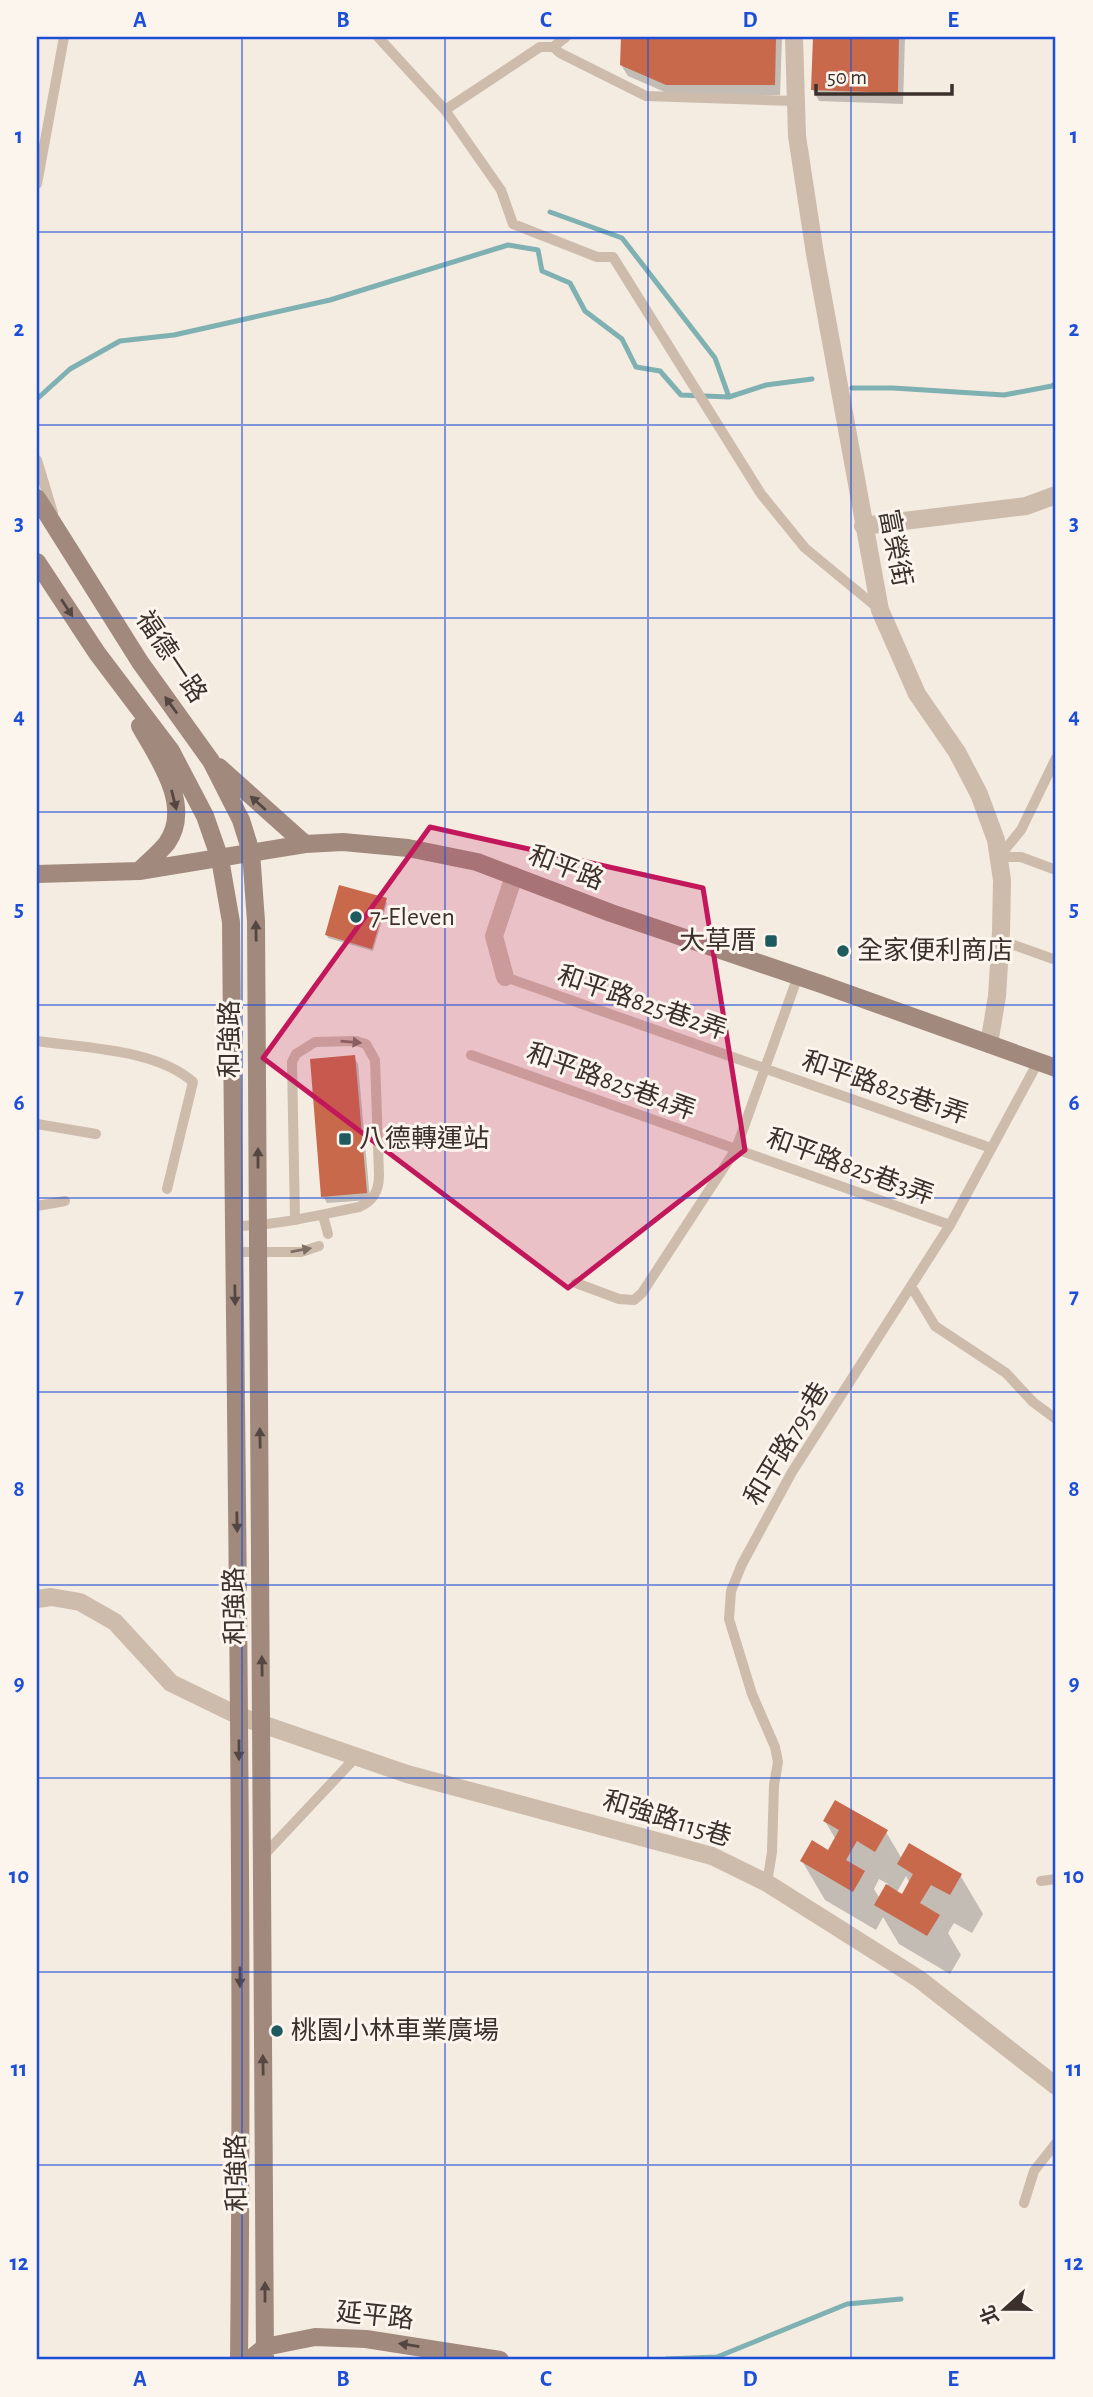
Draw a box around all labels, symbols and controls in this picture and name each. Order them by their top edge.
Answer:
text: A [133,9,147,32]
text: B [336,9,350,32]
text: C [540,9,552,32]
text: D [742,9,758,32]
text: E [947,9,959,32]
scale bar [816,52,953,96]
text: 50 m [827,67,867,88]
text: 1 [15,125,23,148]
text: 1 [1070,125,1078,148]
text: 2 [14,318,25,341]
text: 2 [1069,318,1080,341]
street label: 富榮街 [875,507,917,589]
text: 3 [14,512,24,535]
text: 3 [1069,512,1079,535]
one-way arrow [60,599,74,617]
street label: 福德一路 [131,606,212,707]
one-way arrow [165,696,179,714]
text: 4 [13,705,25,728]
text: 4 [1068,705,1080,728]
one-way arrow [169,789,180,811]
one-way arrow [250,795,267,811]
street label: 和平路 [525,841,607,894]
text: 5 [14,898,24,921]
text: 5 [1069,898,1079,921]
place label: 7-Eleven [370,904,455,930]
marker: 7-Eleven [348,909,364,925]
one-way arrow [250,919,262,941]
place label: 大草厝 [679,927,757,954]
marker: 大草厝 [763,933,779,949]
place label: 全家便利商店 [857,936,1013,964]
marker: 全家便利商店 [835,943,851,959]
street label: 和平路825巷2弄 [554,961,730,1044]
street label: 和強路 [216,1000,243,1078]
one-way arrow [340,1037,362,1048]
street label: 和平路825巷4弄 [523,1038,699,1125]
street label: 和平路825巷1弄 [799,1046,972,1129]
text: 6 [13,1092,25,1115]
text: 6 [1068,1092,1080,1115]
place label: 八德轉運站 [359,1124,489,1152]
street label: 和平路825巷3弄 [763,1124,937,1209]
marker: 八德轉運站 [337,1131,353,1147]
one-way arrow [252,1147,263,1169]
one-way arrow [290,1244,312,1255]
one-way arrow [229,1284,240,1306]
text: 7 [14,1285,24,1308]
text: 7 [1069,1285,1079,1308]
street label: 和平路795巷 [739,1378,834,1510]
one-way arrow [254,1427,266,1449]
text: 8 [13,1478,25,1501]
text: 8 [1068,1478,1080,1501]
one-way arrow [231,1511,243,1533]
street label: 和強路 [220,1567,249,1645]
one-way arrow [256,1654,268,1676]
text: 9 [13,1672,25,1695]
text: 9 [1068,1672,1080,1695]
one-way arrow [233,1739,245,1761]
street label: 和強路115巷 [600,1786,735,1851]
text: 10 [9,1865,29,1888]
text: 10 [1064,1865,1084,1888]
one-way arrow [234,1966,246,1988]
place label: 桃園小林車業廣場 [291,2016,499,2044]
marker: 桃園小林車業廣場 [269,2023,285,2039]
one-way arrow [257,2053,268,2075]
text: 11 [11,2058,27,2081]
text: 11 [1066,2058,1082,2081]
street label: 和強路 [222,2134,251,2212]
text: 12 [9,2252,29,2275]
text: 12 [1064,2252,1084,2275]
north arrow [970,2274,1040,2344]
one-way arrow [259,2281,271,2303]
street label: 延平路 [335,2298,415,2333]
text: 北 [977,2302,1003,2327]
one-way arrow [398,2339,420,2350]
text: A [133,2368,147,2391]
text: B [336,2368,350,2391]
text: C [540,2368,552,2391]
text: D [742,2368,758,2391]
text: E [947,2368,959,2391]

